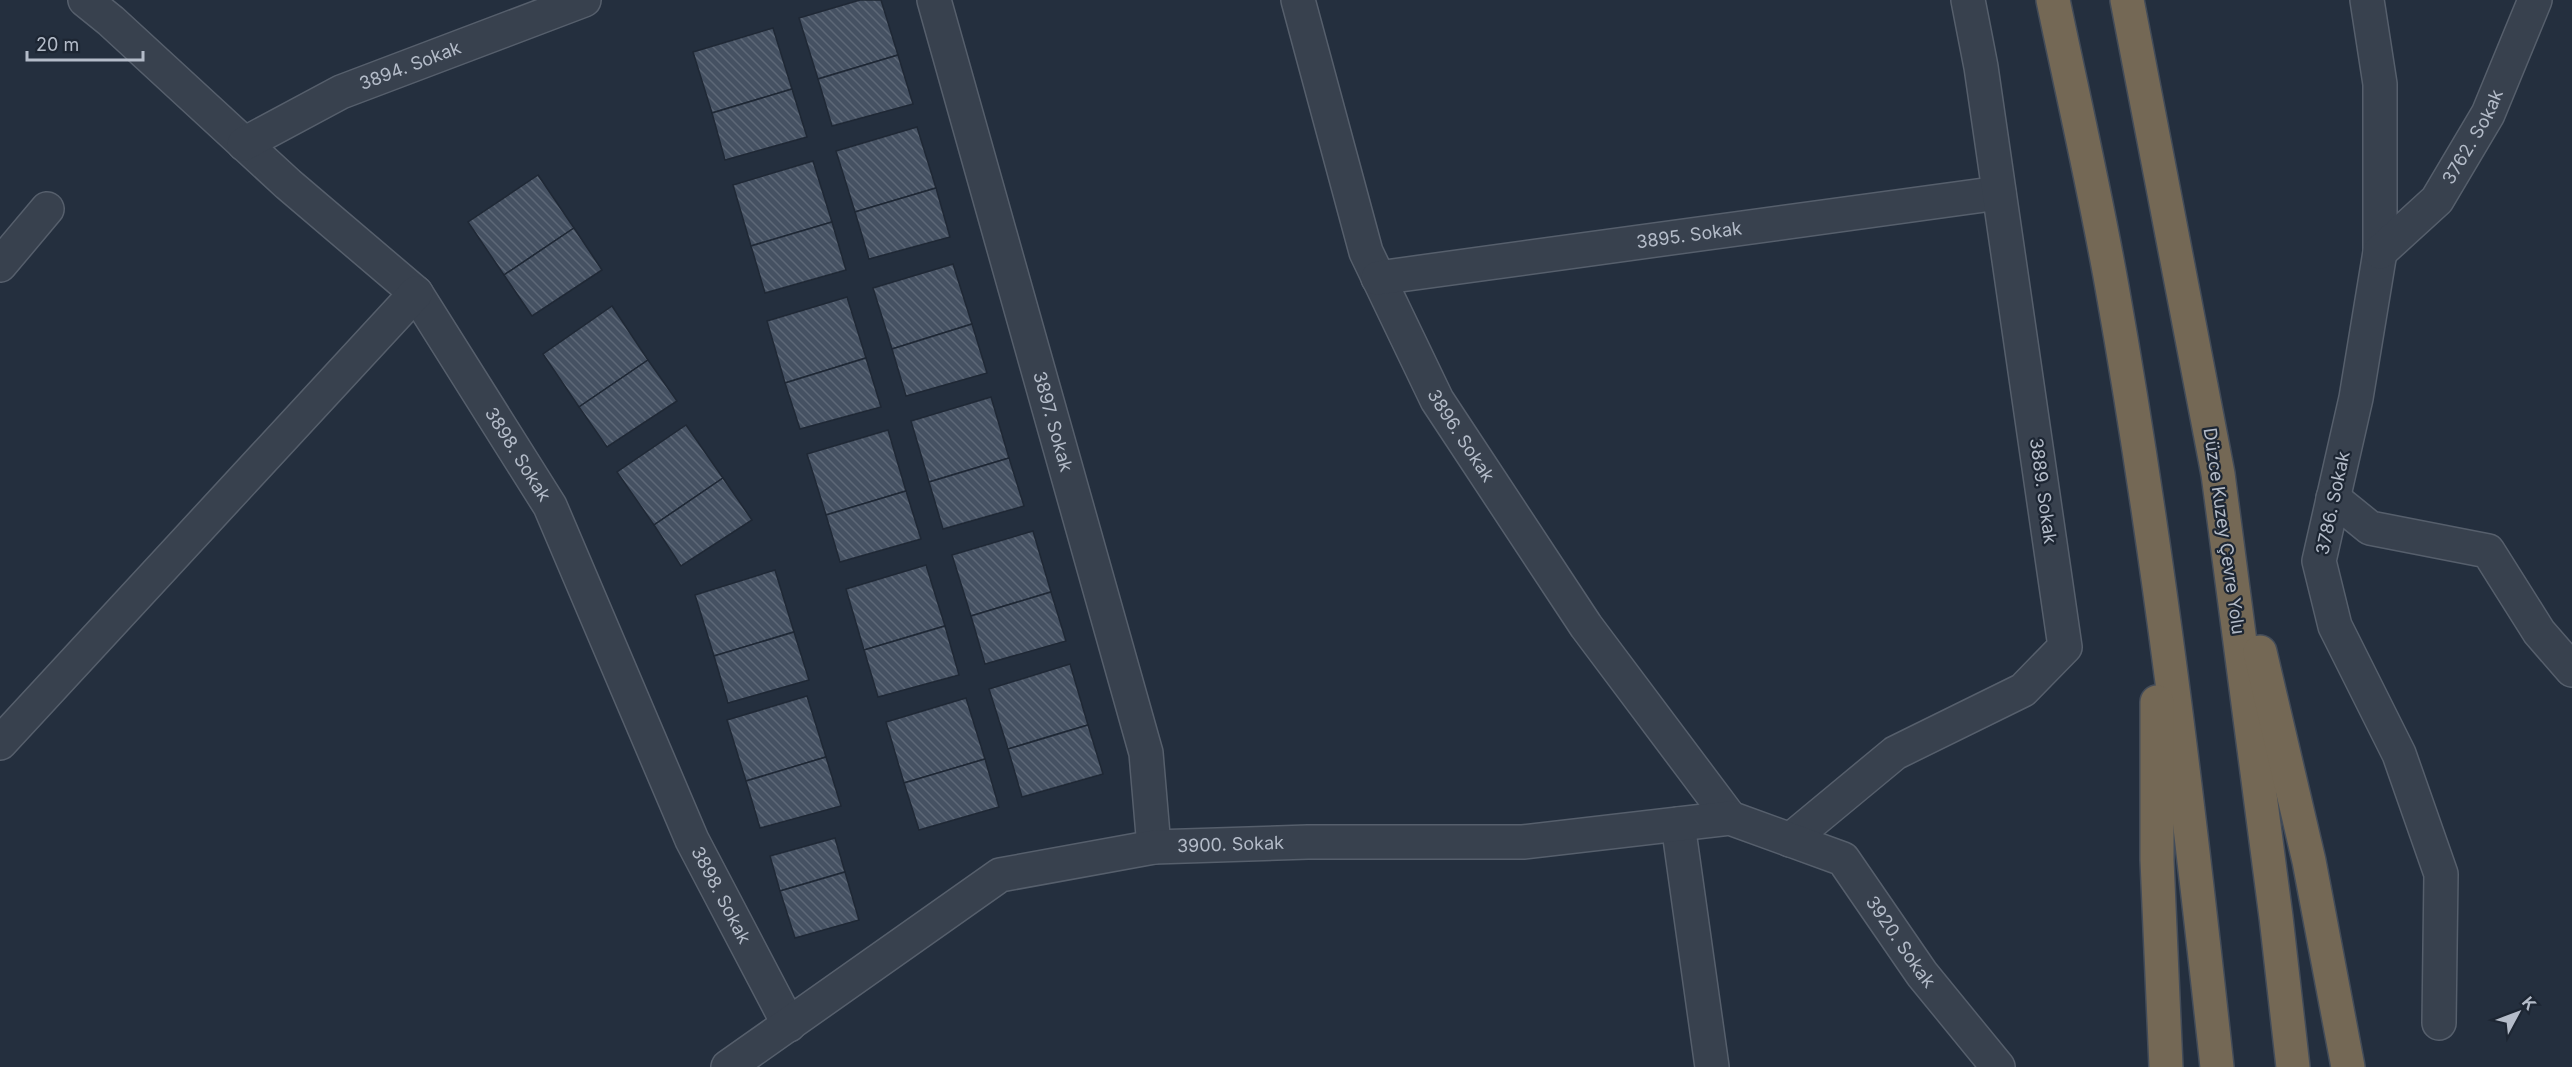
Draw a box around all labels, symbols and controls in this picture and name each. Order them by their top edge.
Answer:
scale bar [27,24,142,62]
text: 20 m [36,34,79,55]
street label: 3894. Sokak [356,37,464,94]
street label: 3762. Sokak [2438,86,2507,188]
street label: 3895. Sokak [1635,217,1743,253]
street label: 3897. Sokak [1029,369,1077,474]
street label: 3896. Sokak [1423,386,1499,486]
street label: 3898. Sokak [481,404,555,505]
street label: Düzce Kuzey Çevre Yolu [2200,426,2249,636]
street label: 3889. Sokak [2026,437,2061,545]
street label: 3786. Sokak [2311,449,2354,557]
street label: 3900. Sokak [1177,832,1284,856]
street label: 3898. Sokak [687,843,755,947]
street label: 3920. Sokak [1862,892,1940,992]
north arrow [2488,983,2548,1043]
text: K [2518,992,2541,1014]

